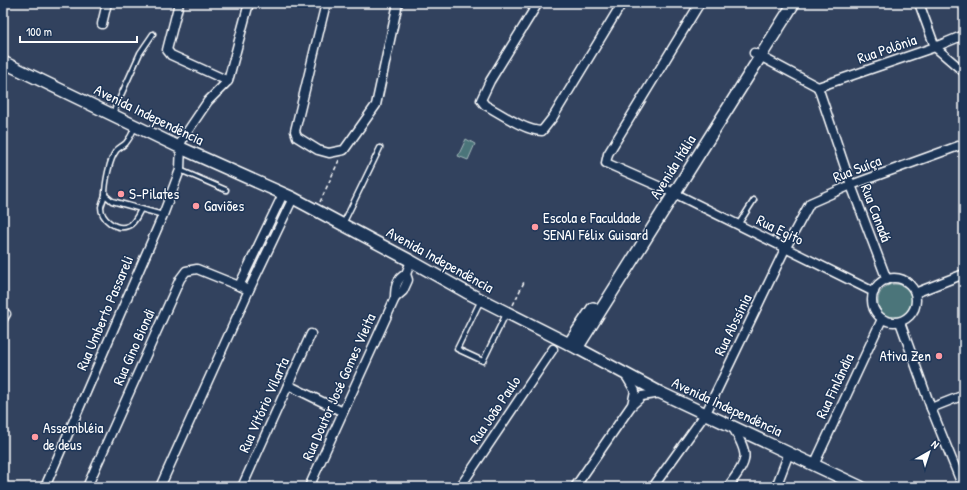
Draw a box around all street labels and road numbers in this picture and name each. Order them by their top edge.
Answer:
street label: Rua Polônia [854,29,919,68]
street label: Avenida Independência [91,79,208,150]
street label: Avenida Itália [644,130,701,203]
street label: Rua Suíça [830,150,884,187]
street label: Rua Canadá [856,181,897,245]
street label: Rua Egito [753,209,807,250]
street label: Avenida Independência [383,221,498,298]
street label: Rua Umberto Passareli [71,252,138,373]
street label: Rua Abssínia [709,290,757,359]
street label: Rua Gino Biondi [107,305,160,389]
street label: Rua Doutor José Gomes Vieita [297,310,381,464]
street label: Rua Finlândia [810,350,859,422]
street label: Rua Vitório Vilarta [233,354,294,456]
street label: Rua João Paulo [464,371,525,448]
street label: Avenida Independência [669,372,786,441]

